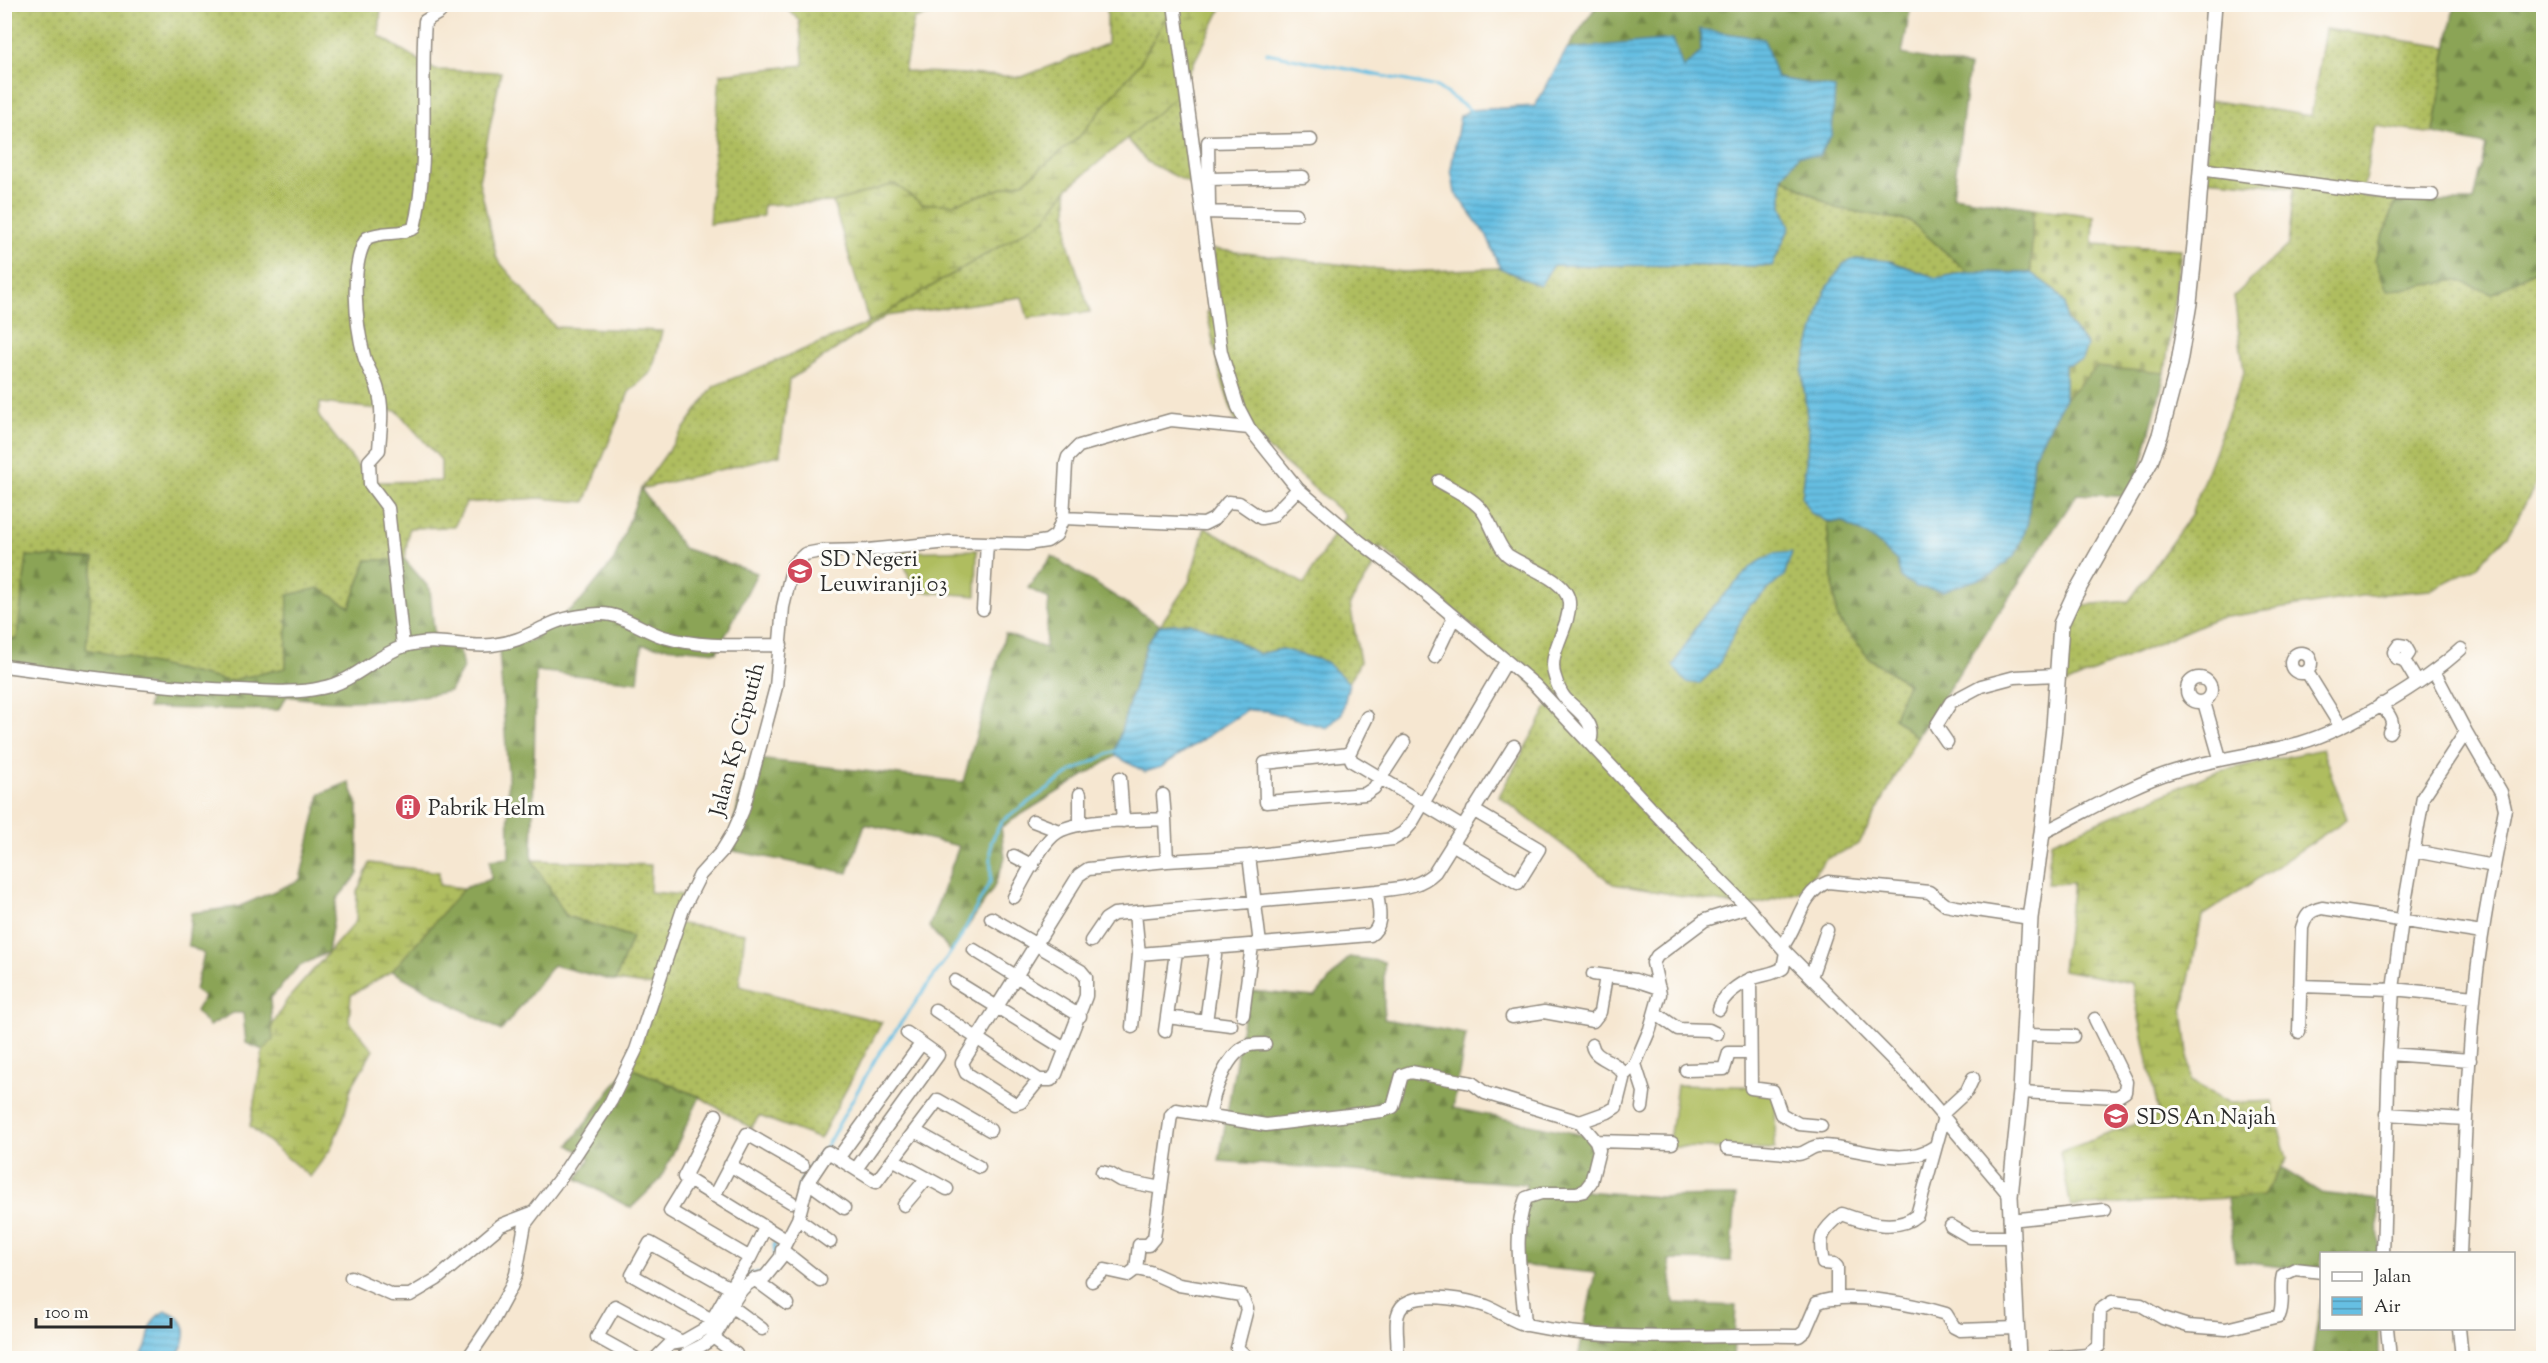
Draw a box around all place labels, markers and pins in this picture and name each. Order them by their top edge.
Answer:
place label: SD Negeri Leuwiranji 03 [820,545,947,602]
school or university icon: SD Negeri Leuwiranji 03 [785,556,815,586]
building icon: Pabrik Helm [393,792,423,822]
place label: Pabrik Helm [428,794,545,826]
school or university icon: SDS An Najah [2101,1101,2131,1131]
place label: SDS An Najah [2136,1103,2276,1135]

